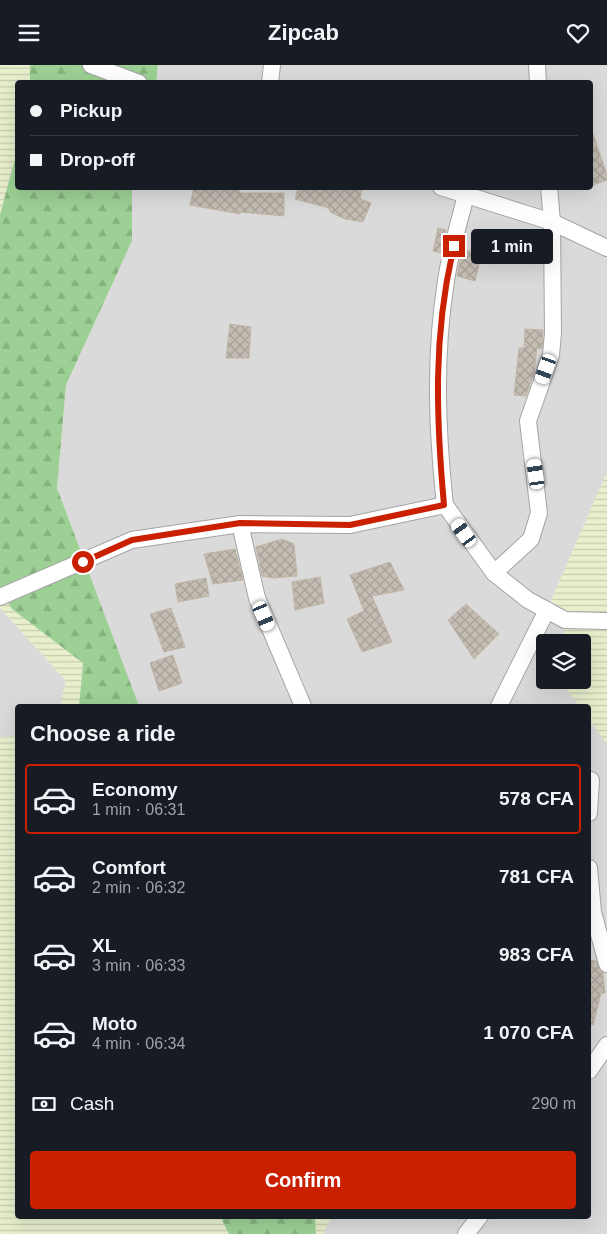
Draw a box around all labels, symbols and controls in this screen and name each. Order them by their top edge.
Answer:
icon: menu [15,19,43,47]
icon: heart [564,19,592,47]
text: Zipcab [268,20,339,45]
text: Pickup [60,100,122,121]
text: Drop-off [60,149,135,170]
callout: 1 min [472,229,554,263]
route end [443,235,465,257]
text: 1 min [491,238,533,255]
car [533,352,558,386]
car [526,458,545,490]
car [449,516,478,550]
route start [72,551,94,573]
car [251,599,276,633]
map controls [536,634,591,689]
button: layers [536,634,591,689]
text: Choose a ride [30,721,175,746]
icon: car [32,777,77,822]
text: Economy [92,779,178,800]
text: 578 CFA [499,788,574,809]
text: 1 min · 06:31 [92,801,185,818]
icon: car [32,855,77,900]
text: Comfort [92,857,166,878]
text: 781 CFA [499,866,574,887]
text: 2 min · 06:32 [92,879,185,896]
icon: car [32,933,77,978]
text: XL [92,935,116,956]
text: 983 CFA [499,944,574,965]
text: 3 min · 06:33 [92,957,185,974]
icon: car [32,1011,77,1056]
text: Moto [92,1013,137,1034]
text: 1 070 CFA [483,1022,574,1043]
text: 4 min · 06:34 [92,1035,185,1052]
icon: cash [30,1090,58,1118]
text: Cash [70,1093,114,1114]
text: 290 m [532,1095,576,1112]
button: Confirm [30,1151,576,1209]

